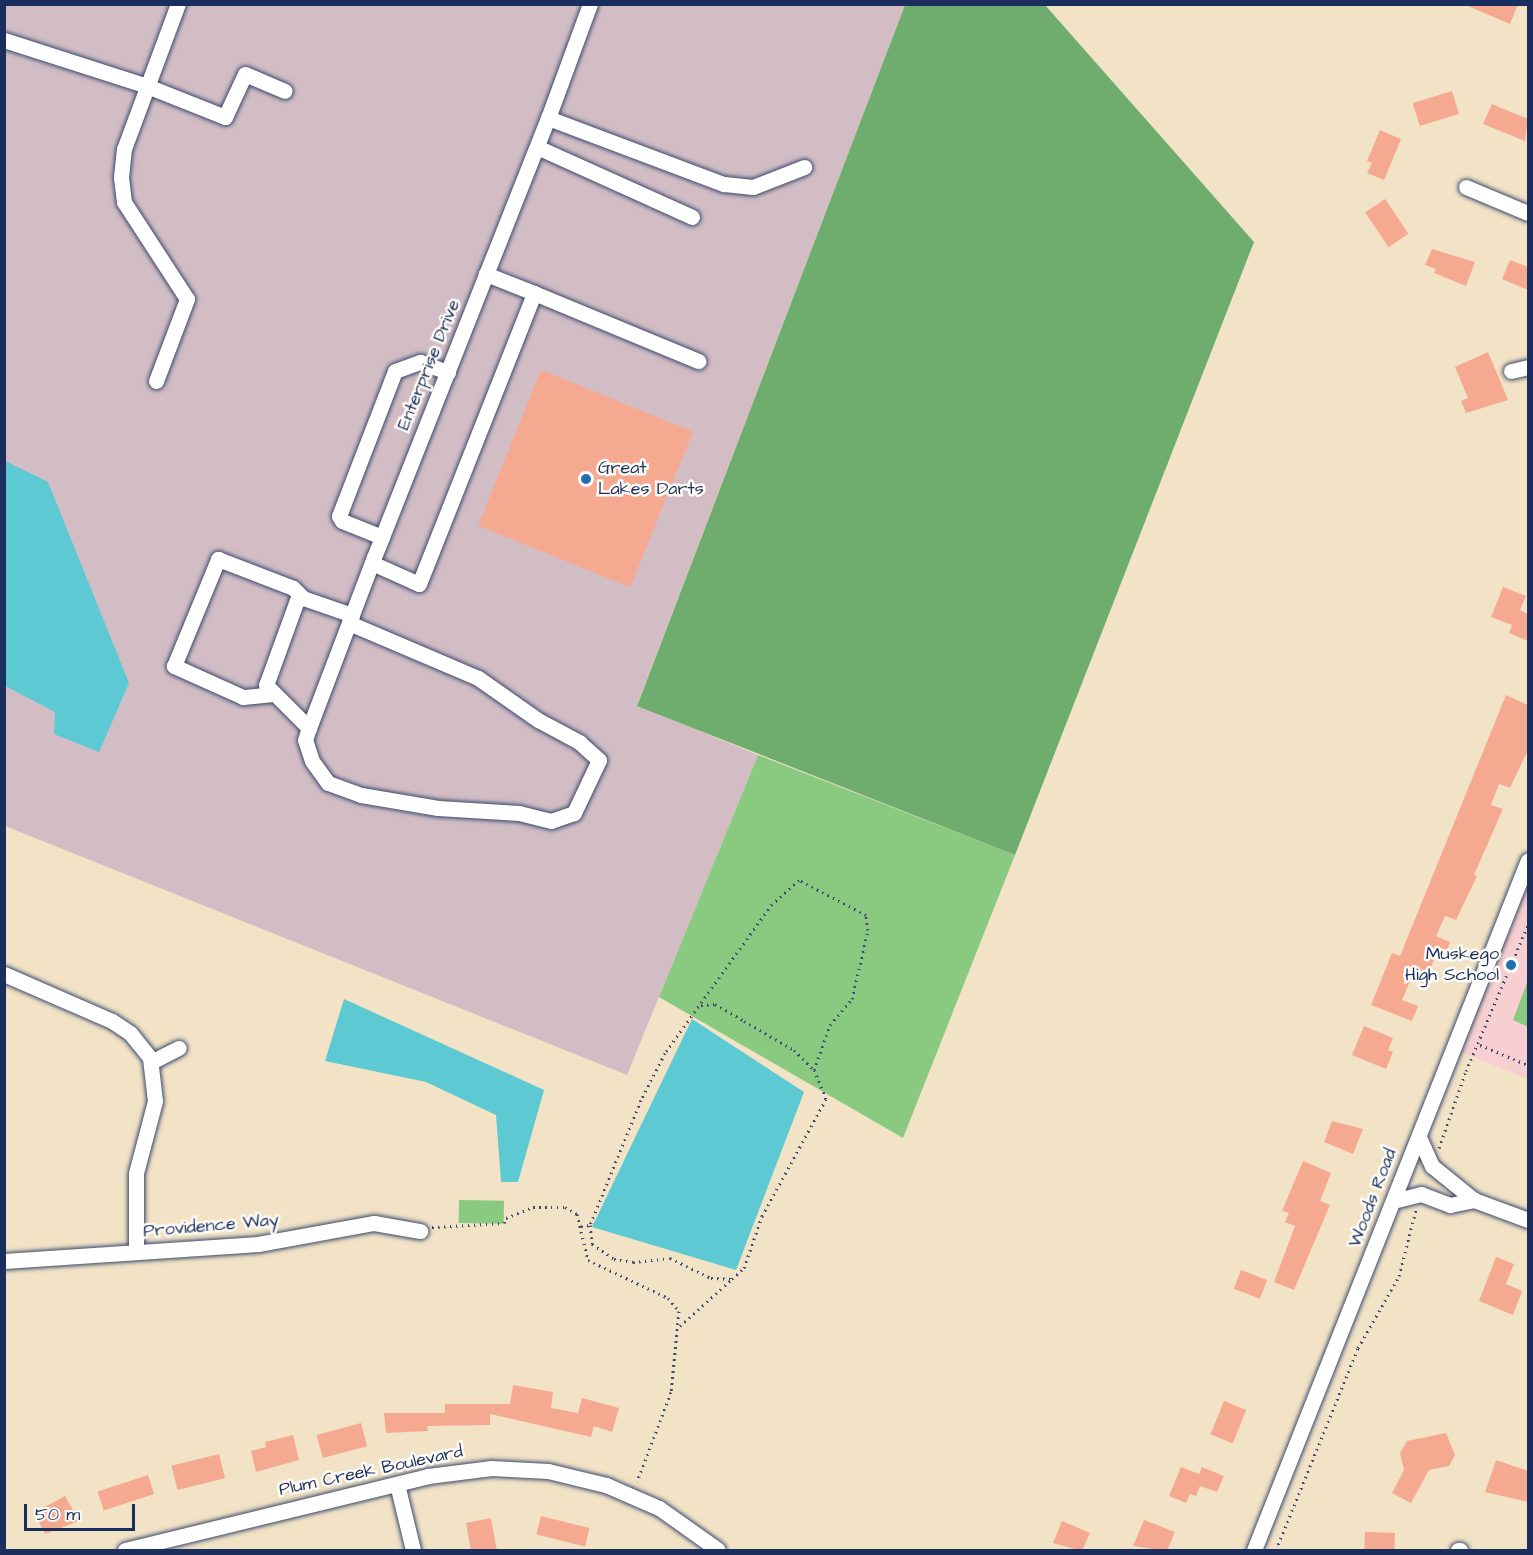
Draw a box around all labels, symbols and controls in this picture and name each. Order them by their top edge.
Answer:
street label: Enterprise Drive [393,297,465,433]
place label: Great Lakes Darts [598,458,704,500]
marker: Great Lakes Darts [579,472,593,486]
place label: Muskego High School [1405,944,1499,986]
marker: Muskego High School [1504,958,1518,972]
street label: Woods Road [1344,1146,1402,1250]
street label: Providence Way [142,1209,280,1243]
street label: Plum Creek Boulevard [277,1441,465,1501]
scale bar [27,1492,138,1530]
text: 50 m [35,1502,80,1527]

